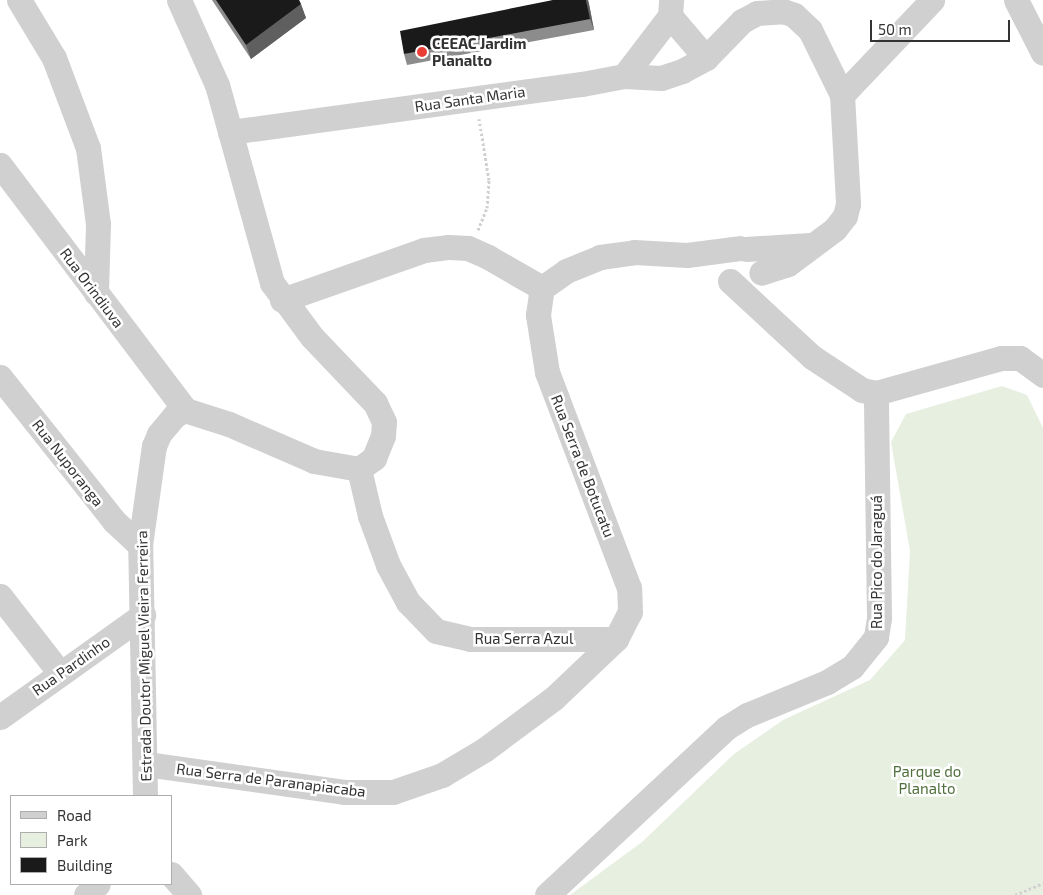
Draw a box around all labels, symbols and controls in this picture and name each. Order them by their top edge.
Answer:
scale bar [873,10,1013,42]
text: 50 m [878,20,912,38]
place label: CEEAC Jardim Planalto [432,34,527,69]
marker: CEEAC Jardim Planalto [416,46,428,58]
street label: Rua Santa Maria [414,82,526,116]
street label: Rua Orindiuva [56,245,128,331]
street label: Rua Serra de Botucatu [547,392,619,540]
street label: Rua Nuporanga [29,416,107,510]
street label: Rua Pico do Jaraguá [868,495,886,629]
street label: Estrada Doutor Miguel Vieira Ferreira [133,530,155,782]
street label: Rua Serra Azul [474,630,574,648]
street label: Rua Pardinho [29,633,113,699]
street label: Rua Serra de Paranapiacaba [175,759,367,801]
park label: Parque do Planalto [893,762,961,797]
legend [10,795,172,885]
text: Road [57,806,92,824]
text: Park [57,831,88,849]
text: Building [57,856,112,874]

